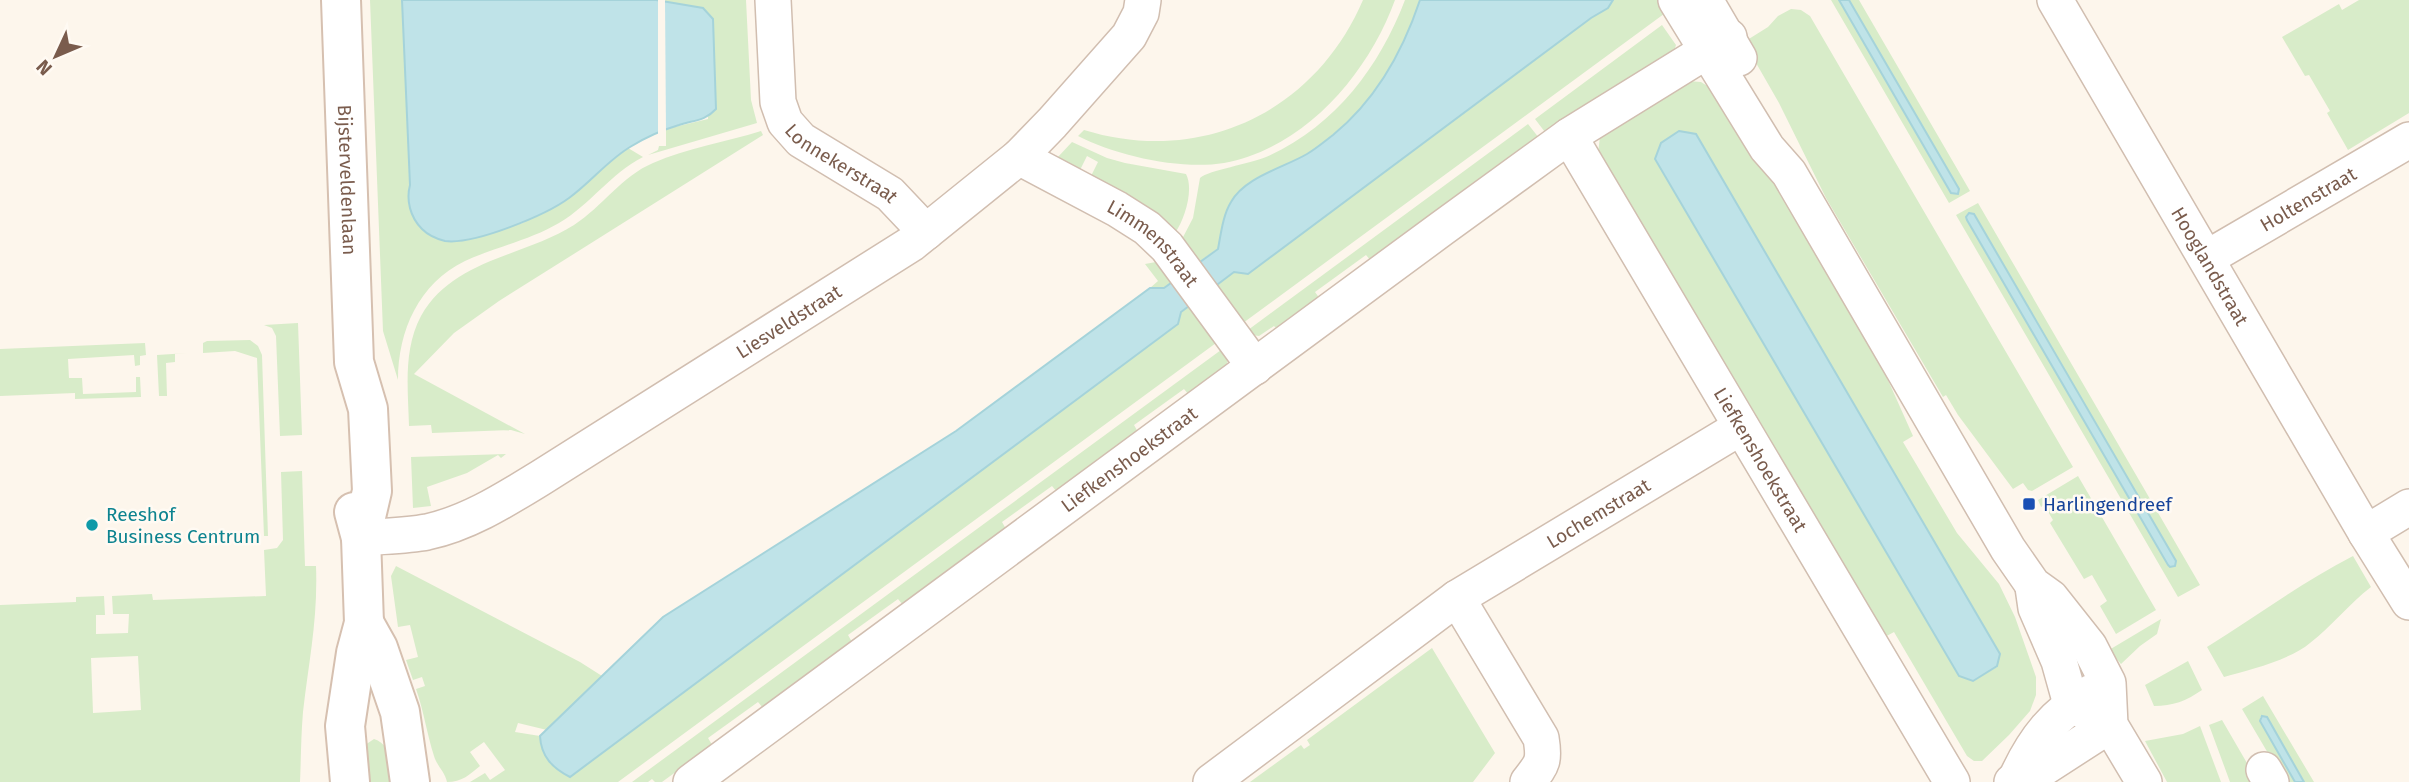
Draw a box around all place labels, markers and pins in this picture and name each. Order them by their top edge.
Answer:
place label: Harlingendreef [2043,493,2174,516]
marker: Harlingendreef [2021,496,2037,512]
place label: Reeshof Business Centrum [106,503,260,548]
marker: Reeshof Business Centrum [84,517,100,533]

